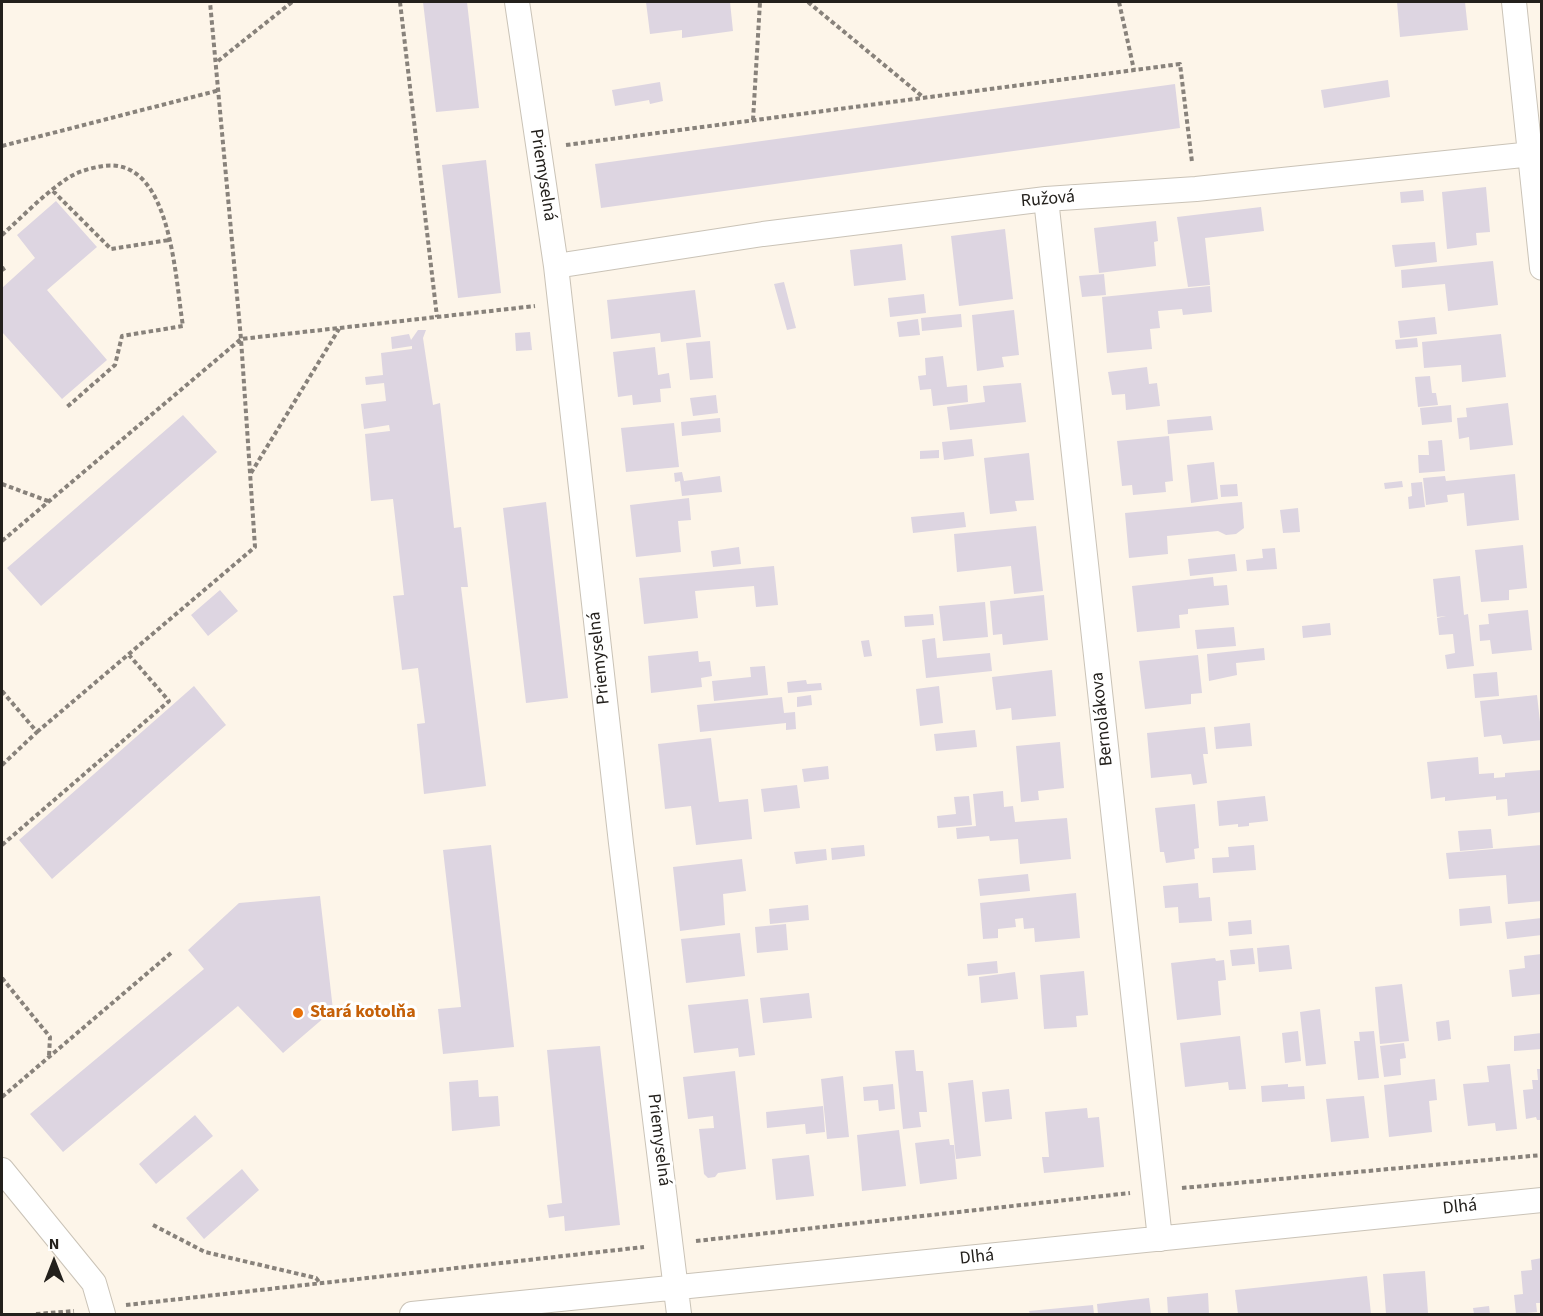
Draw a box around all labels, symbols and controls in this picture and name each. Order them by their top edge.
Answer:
street label: Priemyselná [524,127,560,223]
street label: Ružová [1020,187,1076,213]
street label: Priemyselná [584,611,616,705]
street label: Bernolákova [1087,671,1119,767]
place label: Stará kotolňa [310,1002,416,1024]
marker: Stará kotolňa [291,1006,305,1020]
street label: Priemyselná [642,1092,674,1188]
street label: Dlhá [1442,1195,1478,1221]
north arrow [24,1232,84,1292]
text: N [49,1233,59,1255]
street label: Dlhá [959,1245,995,1271]

